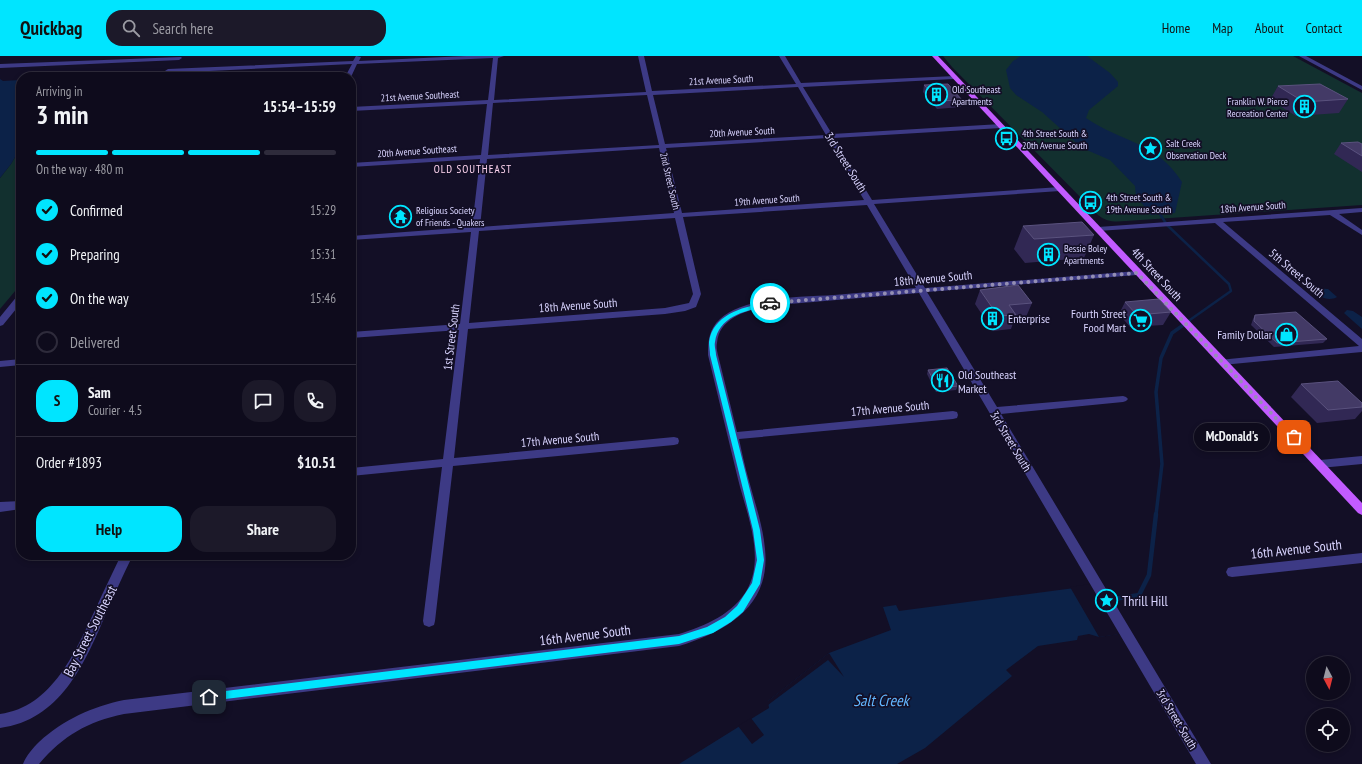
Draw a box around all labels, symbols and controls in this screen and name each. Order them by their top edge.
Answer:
search box [106,10,386,46]
text: Quickbag [20,16,82,40]
icon: search [120,17,142,39]
text: Search here [152,19,213,38]
text: Home [1162,19,1190,37]
text: Map [1212,19,1233,37]
text: About [1255,19,1284,37]
text: Contact [1306,19,1342,37]
street label: 21st Avenue South [688,72,754,88]
building icon: Old Southeast Apartments [924,82,950,108]
text: Arriving in [36,83,83,100]
place label: Old Southeast Apartments [952,83,1001,108]
street label: 21st Avenue Southeast [380,87,460,105]
building icon: Franklin W. Pierce Recreation Center [1291,94,1317,120]
place label: Franklin W. Pierce Recreation Center [1227,95,1288,120]
text: 15:54–15:59 [263,97,336,116]
text: 3 min [36,98,89,131]
street label: 20th Avenue South [709,124,775,140]
bus stop icon: 4th Street South & 20th Avenue South [994,126,1020,152]
place label: 4th Street South & 20th Avenue South [1022,127,1088,152]
street label: 3rd Street South [822,129,870,195]
place icon: Salt Creek Observation Deck [1137,136,1163,162]
place label: Salt Creek Observation Deck [1166,137,1227,162]
street label: 20th Avenue Southeast [377,142,457,160]
street label: 2nd Street South [657,151,683,211]
text: On the way · 480 m [36,161,123,178]
district label: OLD SOUTHEAST [434,162,512,176]
bus stop icon: 4th Street South & 19th Avenue South [1077,190,1103,216]
street label: 19th Avenue South [734,191,800,209]
place label: 4th Street South & 19th Avenue South [1106,191,1172,216]
street label: 18th Avenue South [1220,198,1286,216]
icon: check [36,199,58,221]
text: Confirmed [70,201,123,220]
text: 15:29 [310,202,336,219]
temple icon: Religious Society of Friends - Quakers [388,203,414,229]
place label: Religious Society of Friends - Quakers [416,204,485,229]
building icon: Bessie Boley Apartments [1036,241,1062,267]
place label: Bessie Boley Apartments [1064,242,1107,267]
icon: check [36,243,58,265]
street label: 4th Street South [1128,244,1186,304]
text: Preparing [70,245,120,264]
street label: 5th Street South [1266,245,1328,301]
text: 15:31 [310,246,336,263]
street label: 18th Avenue South [893,267,973,289]
courier [750,283,790,323]
icon: check [36,287,58,309]
text: On the way [70,289,129,308]
text: 15:46 [310,290,336,307]
icon: car [759,292,781,314]
street label: 18th Avenue South [538,295,618,315]
street label: 1st Street South [439,303,463,371]
building icon: Enterprise [979,305,1005,331]
place label: Fourth Street Food Mart [1071,306,1127,335]
supermarket icon: Fourth Street Food Mart [1128,307,1154,333]
place label: Enterprise [1008,311,1050,326]
shop icon: Family Dollar [1274,321,1300,347]
place label: Family Dollar [1217,327,1273,342]
text: Delivered [70,333,120,352]
place label: Old Southeast Market [958,367,1017,396]
restaurant icon: Old Southeast Market [929,368,955,394]
button: chat [242,380,284,422]
button: phone [294,380,336,422]
text: Sam [88,383,111,402]
text: S [54,391,60,410]
street label: 17th Avenue South [850,397,930,419]
text: Courier · 4.5 [88,402,142,419]
street label: 3rd Street South [987,408,1035,474]
pin [1277,420,1311,454]
callout: McDonald's [1194,423,1270,451]
icon: bag [1283,426,1305,448]
street label: 17th Avenue South [520,428,600,450]
text: McDonald's [1206,428,1258,445]
text: Order #1893 [36,453,102,472]
text: $10.51 [297,453,336,472]
button: Help [36,506,182,552]
button: Share [190,506,336,552]
street label: 16th Avenue South [1249,535,1343,563]
street label: Bay Street Southeast [59,582,121,680]
place icon: Thrill Hill [1093,588,1119,614]
place label: Thrill Hill [1122,592,1169,610]
street label: 16th Avenue South [538,620,632,650]
north arrow [1306,656,1350,700]
map controls [1306,656,1350,752]
pin [192,680,226,714]
icon: home [198,686,220,708]
street label: 3rd Street South [1153,686,1201,752]
water label: Salt Creek [853,690,911,710]
button: locate [1306,708,1350,752]

